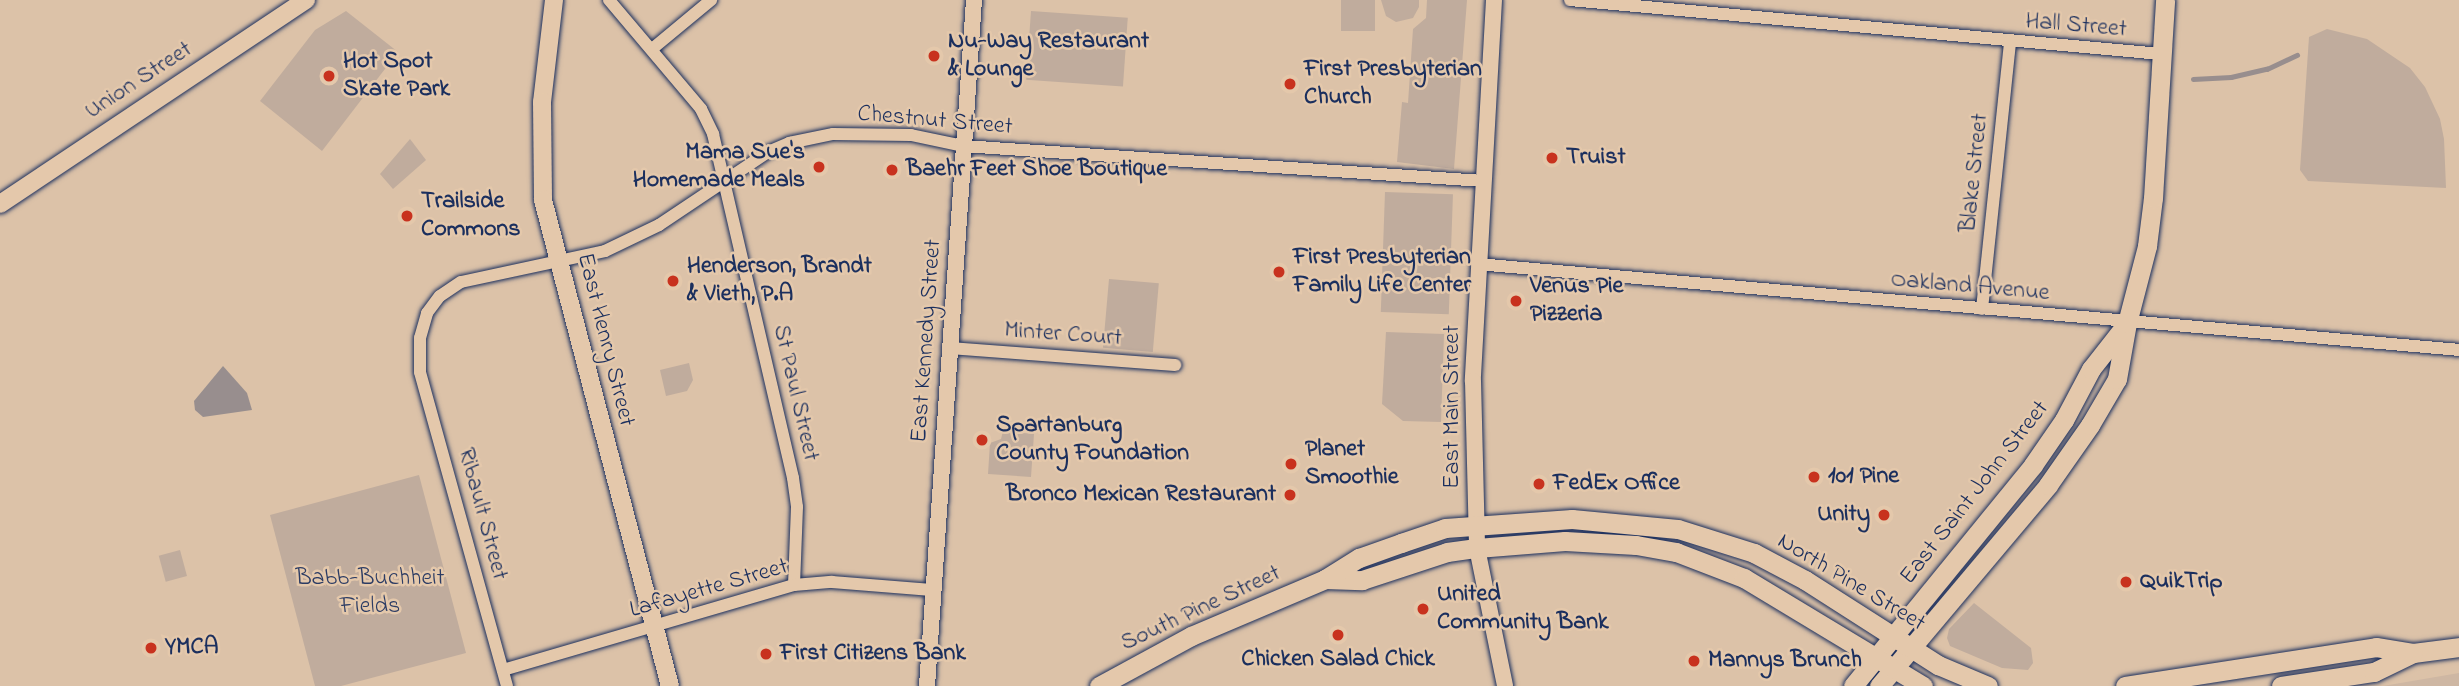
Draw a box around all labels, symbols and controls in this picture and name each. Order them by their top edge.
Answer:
street label: Hall Street [2024,7,2128,45]
place label: Nu-Way Restaurant & Lounge [948,28,1149,84]
street label: Union Street [80,36,198,126]
place label: Hot Spot Skate Park [343,48,450,104]
marker: Nu-Way Restaurant & Lounge [926,48,942,64]
place label: First Presbyterian Church [1304,56,1482,112]
marker: Hot Spot Skate Park [321,68,337,84]
marker: First Presbyterian Church [1282,76,1298,92]
street label: Chestnut Street [856,100,1014,142]
street label: Blake Street [1954,112,1996,234]
place label: Mama Sue's Homemade Meals [633,139,805,195]
place label: Truist [1566,144,1625,172]
marker: Truist [1544,150,1560,166]
place label: Baehr Feet Shoe Boutique [906,156,1167,184]
marker: Mama Sue's Homemade Meals [811,159,827,175]
marker: Baehr Feet Shoe Boutique [884,162,900,178]
place label: Trailside Commons [421,188,520,244]
marker: Trailside Commons [399,208,415,224]
street label: East Kennedy Street [906,238,948,444]
place label: First Presbyterian Family Life Center [1293,244,1471,300]
street label: East Henry Street [570,250,640,430]
place label: Henderson, Brandt & Vieth, P.A [687,253,872,309]
marker: First Presbyterian Family Life Center [1271,264,1287,280]
street label: Oakland Avenue [1889,266,2051,308]
marker: Henderson, Brandt & Vieth, P.A [665,273,681,289]
place label: Venus Pie Pizzeria [1530,273,1623,329]
marker: Venus Pie Pizzeria [1508,293,1524,309]
street label: Minter Court [1003,317,1123,353]
street label: St Paul Street [765,322,825,464]
street label: East Main Street [1439,325,1467,489]
street label: East Saint John Street [1894,395,2056,591]
place label: Spartanburg County Foundation [996,412,1189,468]
marker: Spartanburg County Foundation [974,432,990,448]
place label: Planet Smoothie [1305,436,1399,492]
street label: Ribault Street [451,445,513,583]
marker: Planet Smoothie [1283,456,1299,472]
place label: 101 Pine [1828,463,1899,491]
marker: 101 Pine [1806,469,1822,485]
place label: FedEx Office [1553,470,1680,498]
marker: FedEx Office [1531,476,1547,492]
place label: Bronco Mexican Restaurant [1006,481,1276,509]
marker: Bronco Mexican Restaurant [1282,487,1298,503]
place label: Unity [1817,501,1870,529]
marker: Unity [1876,507,1892,523]
street label: North Pine Street [1772,528,1930,638]
street label: Lafayette Street [626,553,792,625]
street label: South Pine Street [1117,559,1285,659]
park label: Babb-Buchheit Fields [295,565,445,621]
place label: QuikTrip [2140,568,2222,596]
marker: QuikTrip [2118,574,2134,590]
place label: United Community Bank [1437,581,1609,637]
marker: United Community Bank [1415,601,1431,617]
marker: Chicken Salad Chick [1330,627,1346,643]
place label: YMCA [165,634,219,662]
marker: YMCA [143,640,159,656]
place label: First Citizens Bank [780,640,966,668]
marker: First Citizens Bank [758,646,774,662]
place label: Chicken Salad Chick [1241,646,1435,674]
place label: Mannys Brunch [1708,647,1862,675]
marker: Mannys Brunch [1686,653,1702,669]

